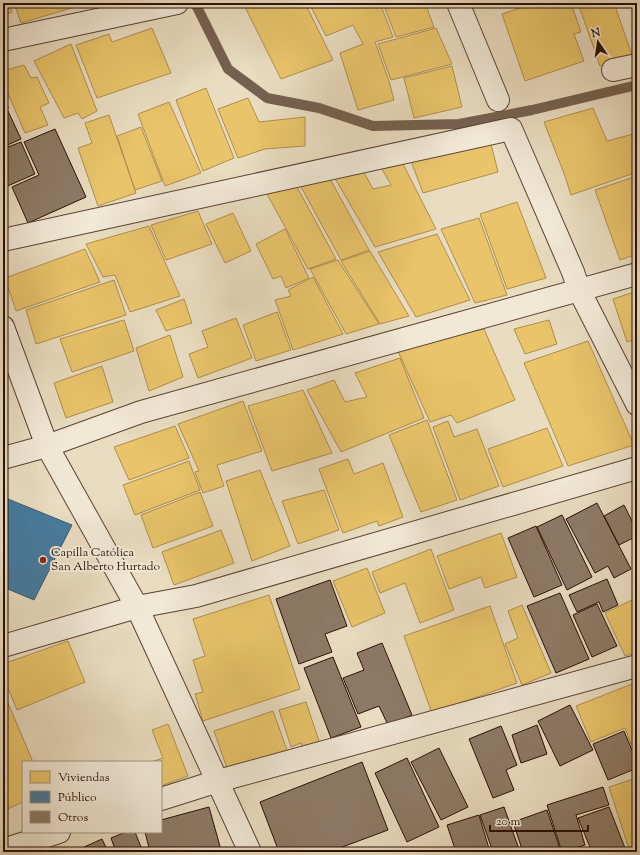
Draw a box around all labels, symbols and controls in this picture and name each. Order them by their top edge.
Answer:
north arrow [578,22,618,62]
text: N [589,24,602,42]
place label: Capilla Católica San Alberto Hurtado [51,544,160,576]
marker: Capilla Católica San Alberto Hurtado [38,555,48,565]
legend [22,761,162,833]
text: Viviendas [58,769,110,787]
text: Público [58,789,97,807]
scale bar [490,807,588,833]
text: Otros [58,809,88,827]
text: 20 m [496,813,521,831]

